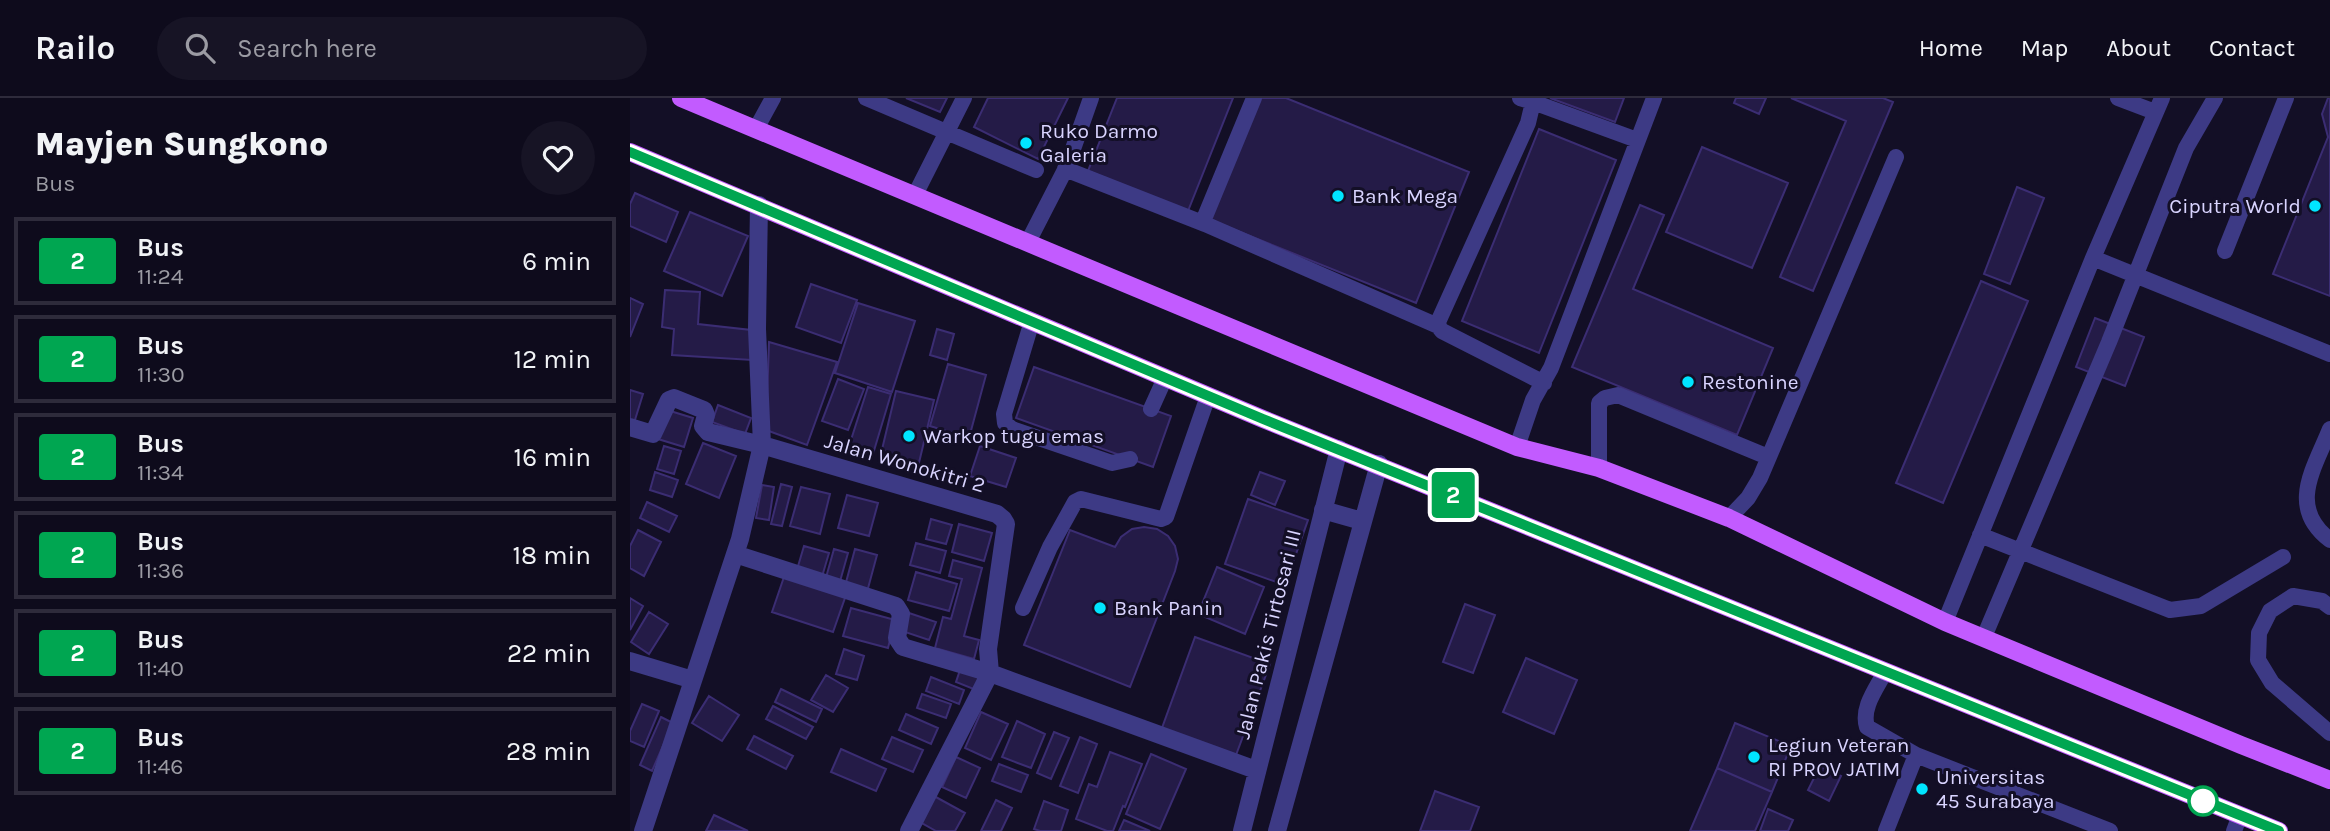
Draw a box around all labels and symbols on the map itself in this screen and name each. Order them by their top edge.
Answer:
place label: Ruko Darmo Galeria [1040,119,1158,167]
marker: Ruko Darmo Galeria [1018,135,1034,151]
place label: Bank Mega [1352,184,1458,208]
marker: Bank Mega [1330,188,1346,204]
place label: Ciputra World [2169,194,2301,218]
marker: Ciputra World [2307,198,2323,214]
place label: Restonine [1702,370,1798,394]
marker: Restonine [1680,374,1696,390]
place label: Warkop tugu emas [923,424,1104,448]
marker: Warkop tugu emas [901,428,917,444]
street label: Jalan Wonokitri 2 [822,429,988,497]
line badge: 2 [1430,472,1476,518]
street label: Jalan Pakis Tirtosari III [1230,527,1306,741]
place label: Bank Panin [1114,596,1223,620]
marker: Bank Panin [1092,600,1108,616]
place label: Legiun Veteran RI PROV JATIM [1768,733,1910,781]
marker: Legiun Veteran RI PROV JATIM [1746,749,1762,765]
place label: Universitas 45 Surabaya [1936,765,2054,813]
marker: Universitas 45 Surabaya [1914,781,1930,797]
unlabelled marker [2188,786,2218,816]

